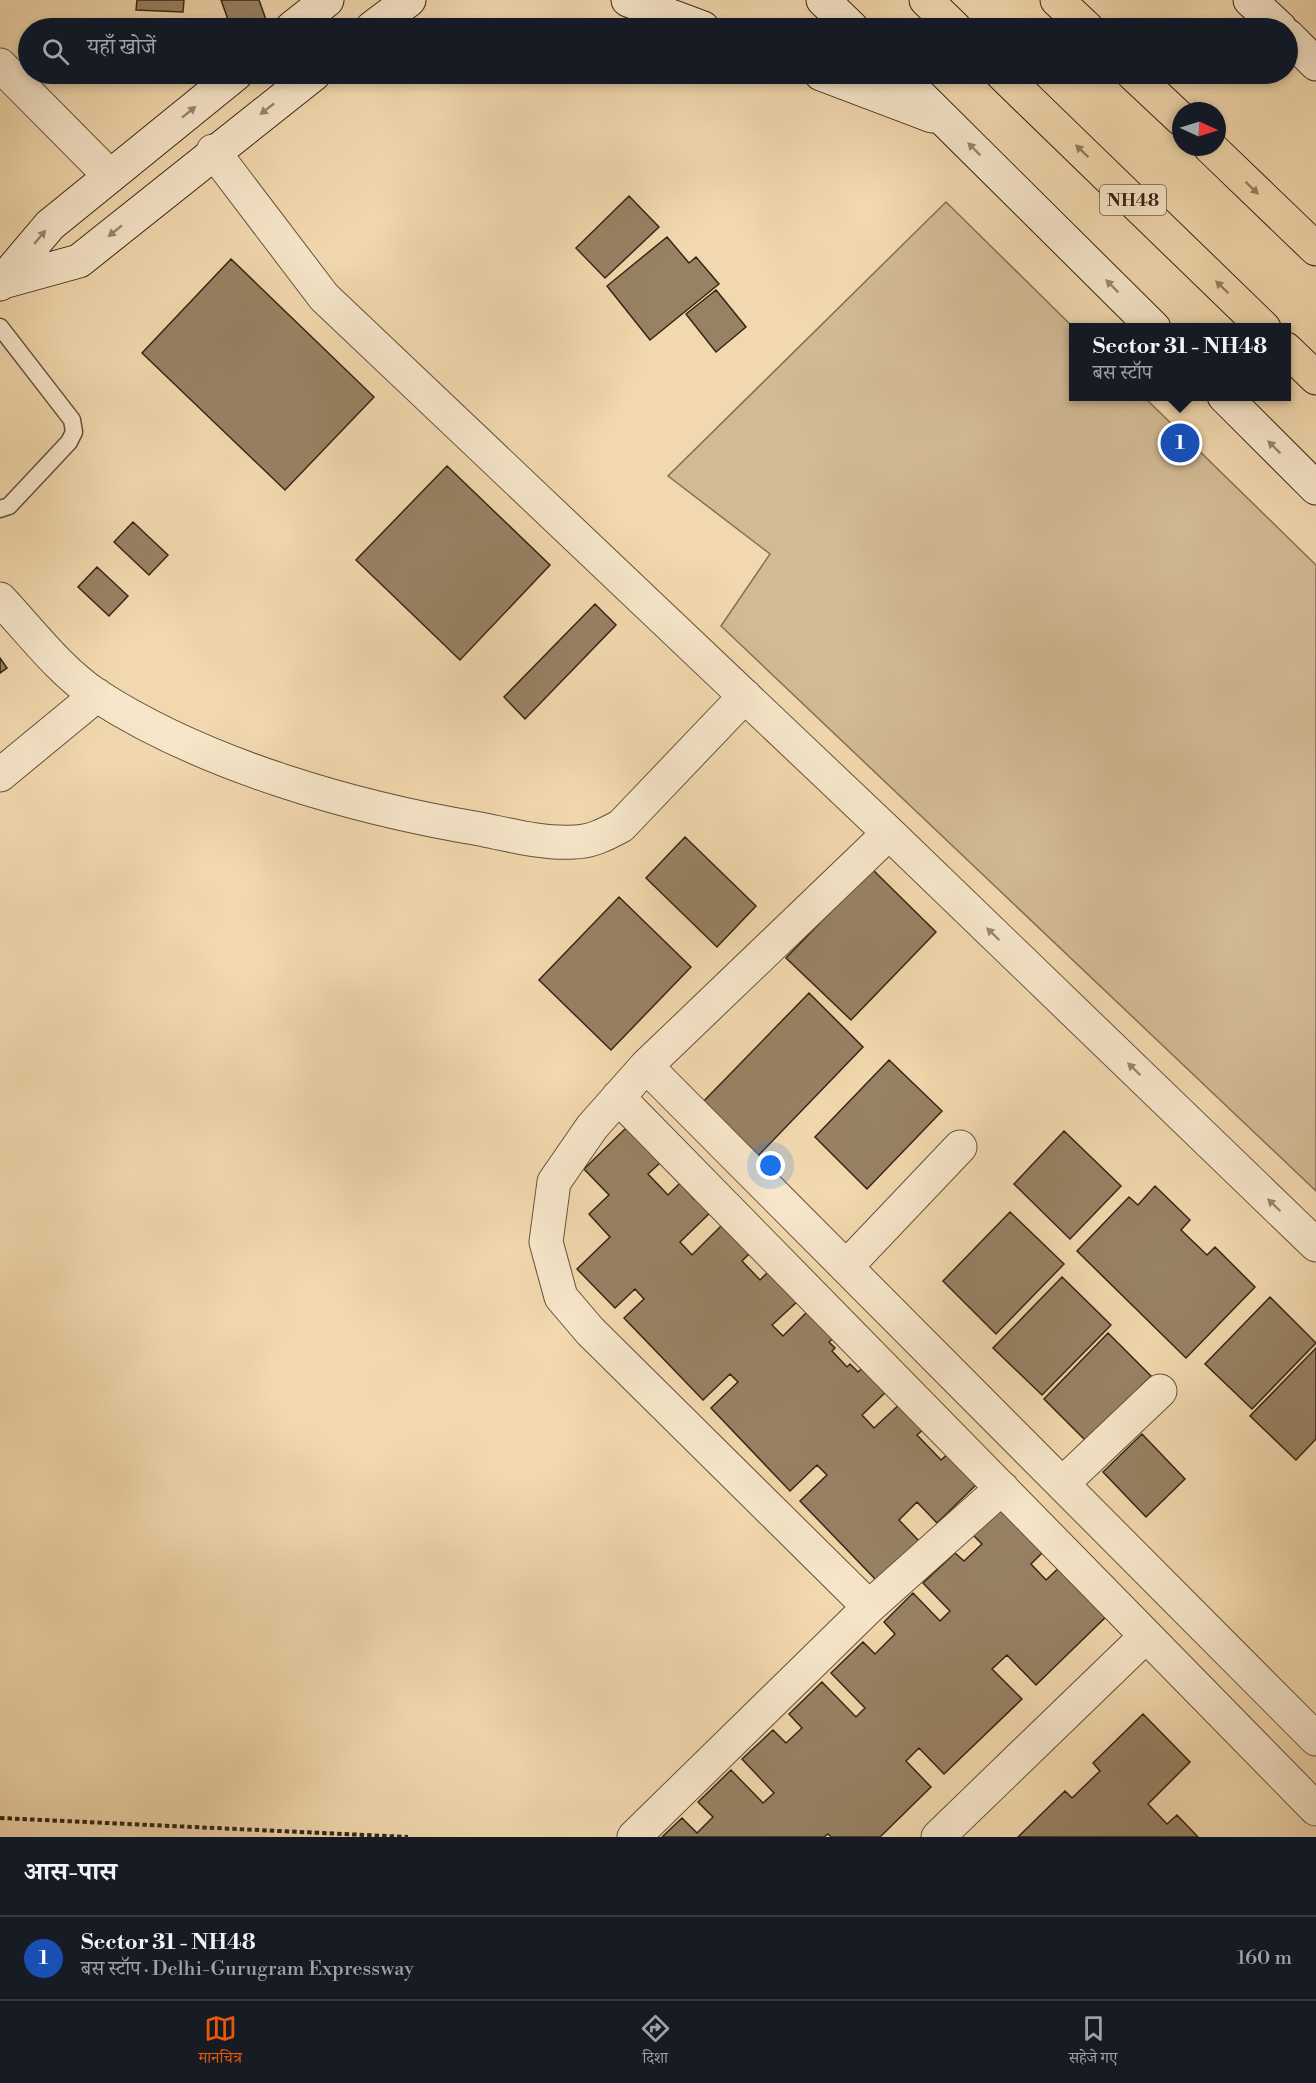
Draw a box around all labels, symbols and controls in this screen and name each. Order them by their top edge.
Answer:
search box [18,18,1298,84]
text: यहाँ खोजें [87,34,156,61]
icon: search [39,35,72,68]
north arrow [1172,102,1226,156]
one-way arrow [260,103,275,115]
one-way arrow [182,106,197,118]
one-way arrow [966,142,981,156]
one-way arrow [1074,144,1089,158]
one-way arrow [1244,180,1258,194]
road number: NH48 [1100,185,1166,215]
one-way arrow [107,225,123,238]
one-way arrow [34,229,47,245]
one-way arrow [1106,280,1120,294]
one-way arrow [1215,281,1230,294]
popup [1069,323,1291,401]
text: Sector 31 - NH48 [1093,333,1267,360]
text: बस स्टॉप [1093,361,1152,386]
pin: 1 [1160,420,1200,466]
one-way arrow [1267,440,1282,454]
one-way arrow [987,927,1001,941]
one-way arrow [1126,1062,1141,1076]
your location [756,1151,785,1180]
one-way arrow [1267,1198,1281,1212]
text: आस-पास [24,1856,117,1888]
text: Sector 31 - NH48 [81,1929,256,1956]
text: 1 [39,1946,48,1971]
text: 160 m [1237,1946,1292,1971]
text: बस स्टॉप · Delhi-Gurugram Expressway [81,1957,414,1982]
tab: मानचित्र [198,2012,242,2073]
tab: दिशा [639,2012,672,2073]
tab: सहेजे गए [1069,2012,1118,2073]

